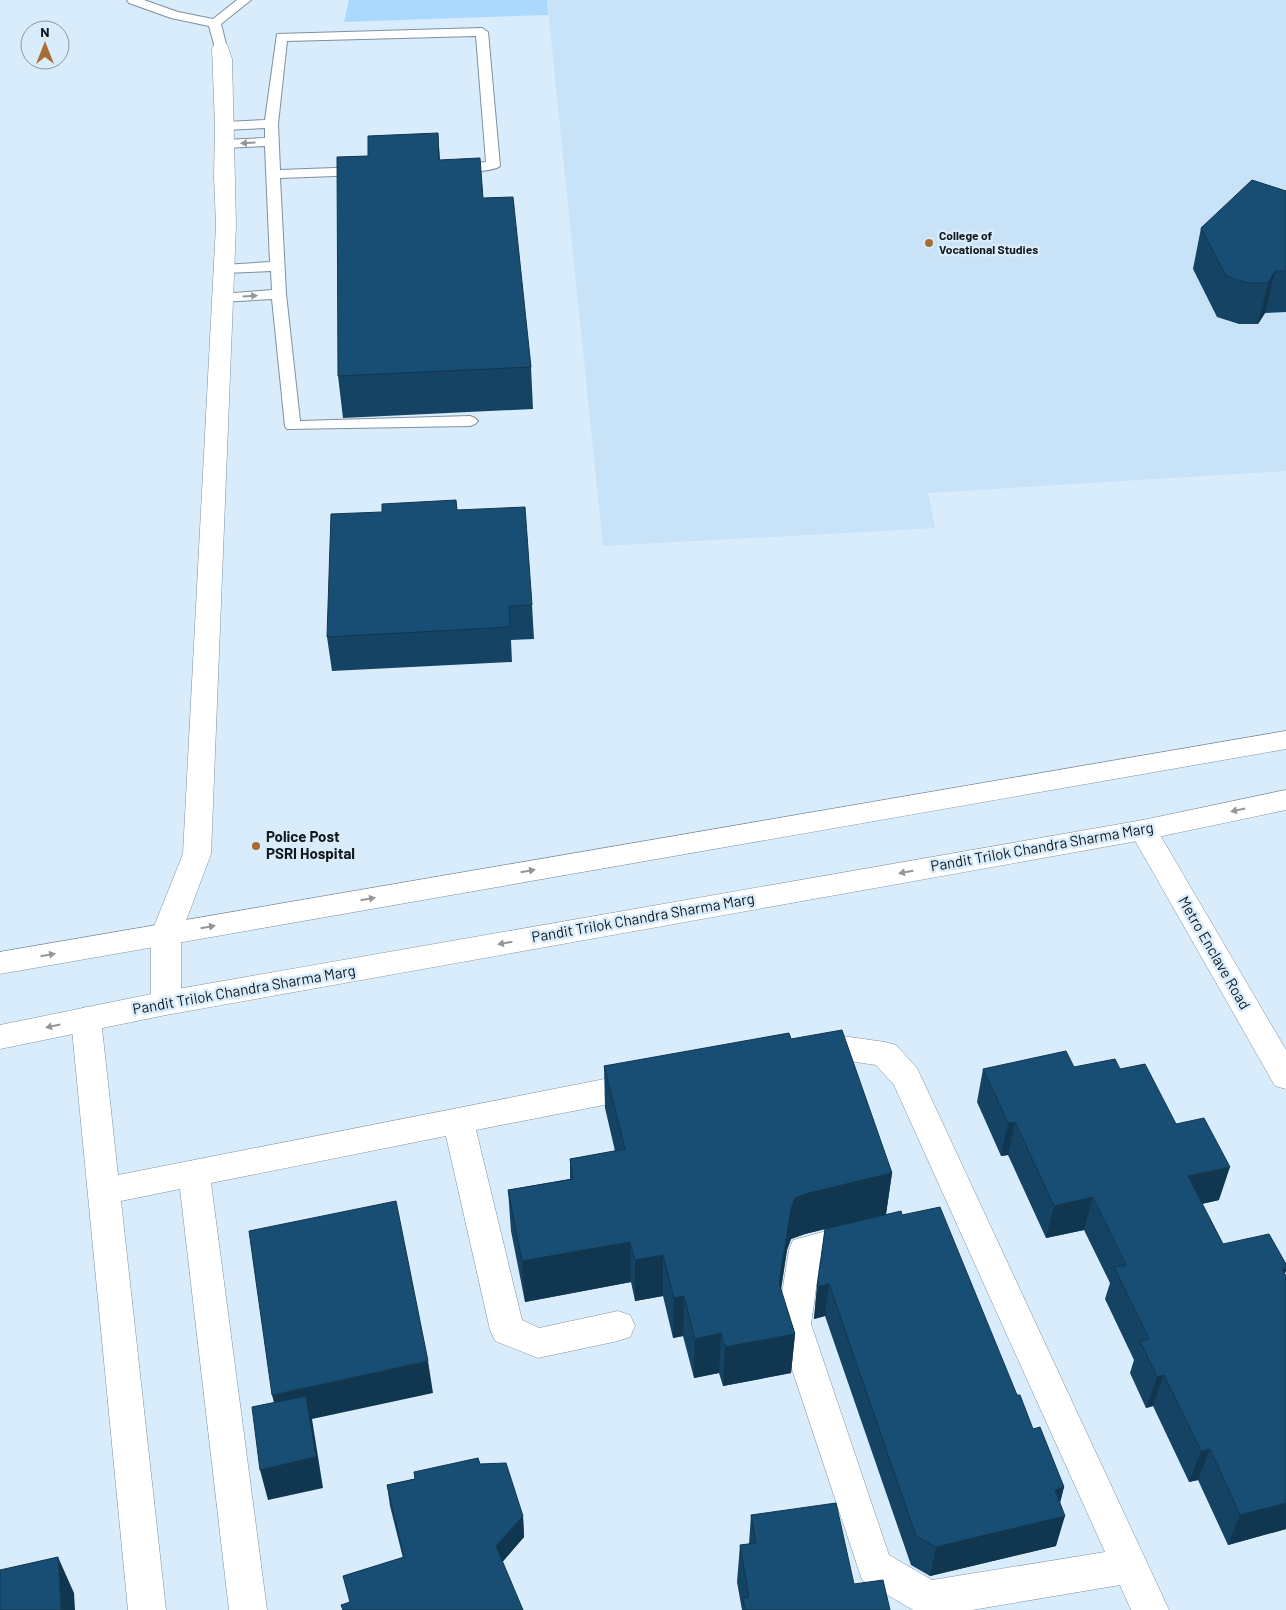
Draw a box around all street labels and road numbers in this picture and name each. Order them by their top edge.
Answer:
street label: Pandit Trilok Chandra Sharma Marg [929,818,1155,874]
street label: Pandit Trilok Chandra Sharma Marg [530,889,756,945]
street label: Metro Enclave Road [1175,893,1255,1012]
street label: Pandit Trilok Chandra Sharma Marg [131,961,357,1017]

